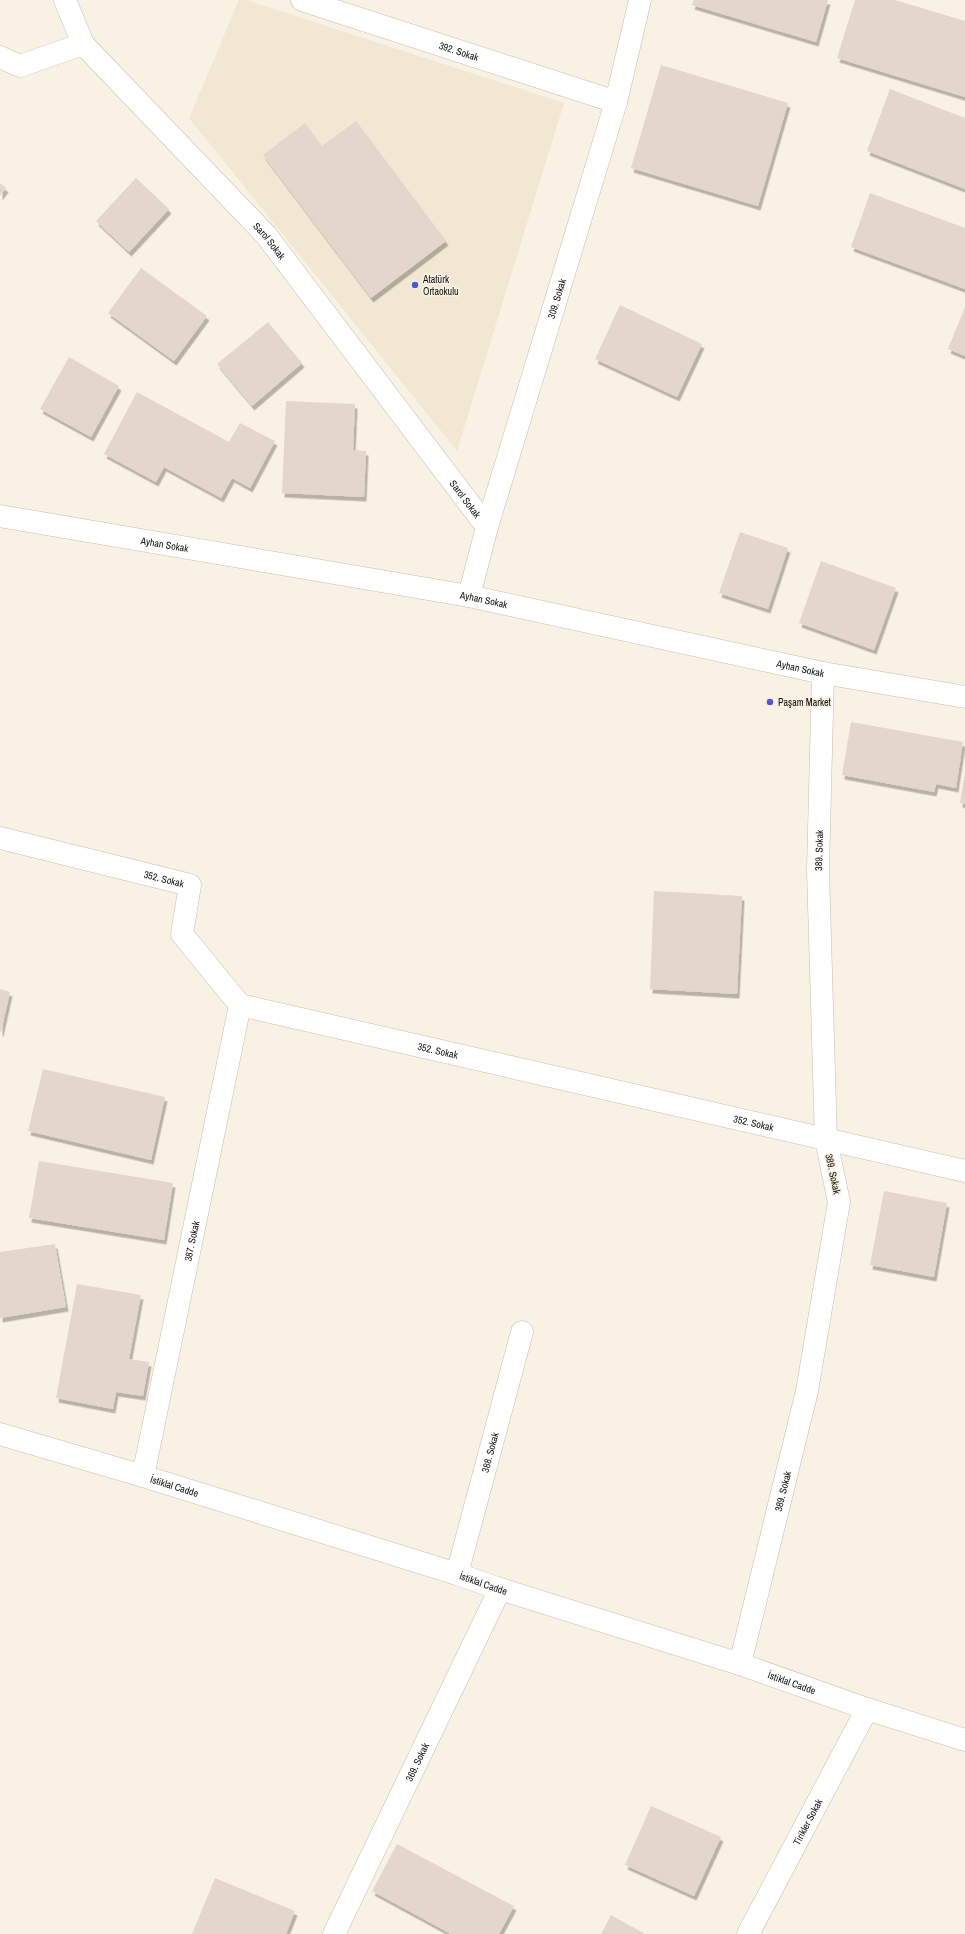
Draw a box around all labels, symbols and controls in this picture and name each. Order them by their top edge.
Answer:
street label: 392. Sokak [437,38,481,64]
street label: Sarol Sokak [251,219,289,263]
place label: Atatürk Ortaokulu [422,273,459,298]
street label: 309. Sokak [544,276,569,320]
marker: Atatürk Ortaokulu [410,280,420,290]
street label: Sarol Sokak [447,477,485,521]
street label: Ayhan Sokak [139,533,190,555]
street label: Ayhan Sokak [458,588,510,611]
street label: Ayhan Sokak [775,656,826,680]
place label: Paşam Market [778,696,832,709]
marker: Paşam Market [765,697,775,707]
street label: 389. Sokak [811,829,826,871]
street label: 352. Sokak [143,867,186,890]
street label: 352. Sokak [416,1039,460,1061]
street label: 352. Sokak [732,1112,776,1134]
street label: 389. Sokak [822,1153,844,1196]
street label: 387. Sokak [181,1219,202,1262]
street label: 388. Sokak [478,1430,502,1474]
street label: 389. Sokak [771,1469,794,1513]
street label: İstiklal Cadde [149,1472,201,1500]
street label: İstiklal Cadde [458,1569,509,1598]
street label: İstiklal Cadde [766,1668,818,1697]
street label: 369. Sokak [402,1740,432,1783]
street label: Tirikler Sokak [790,1796,825,1847]

